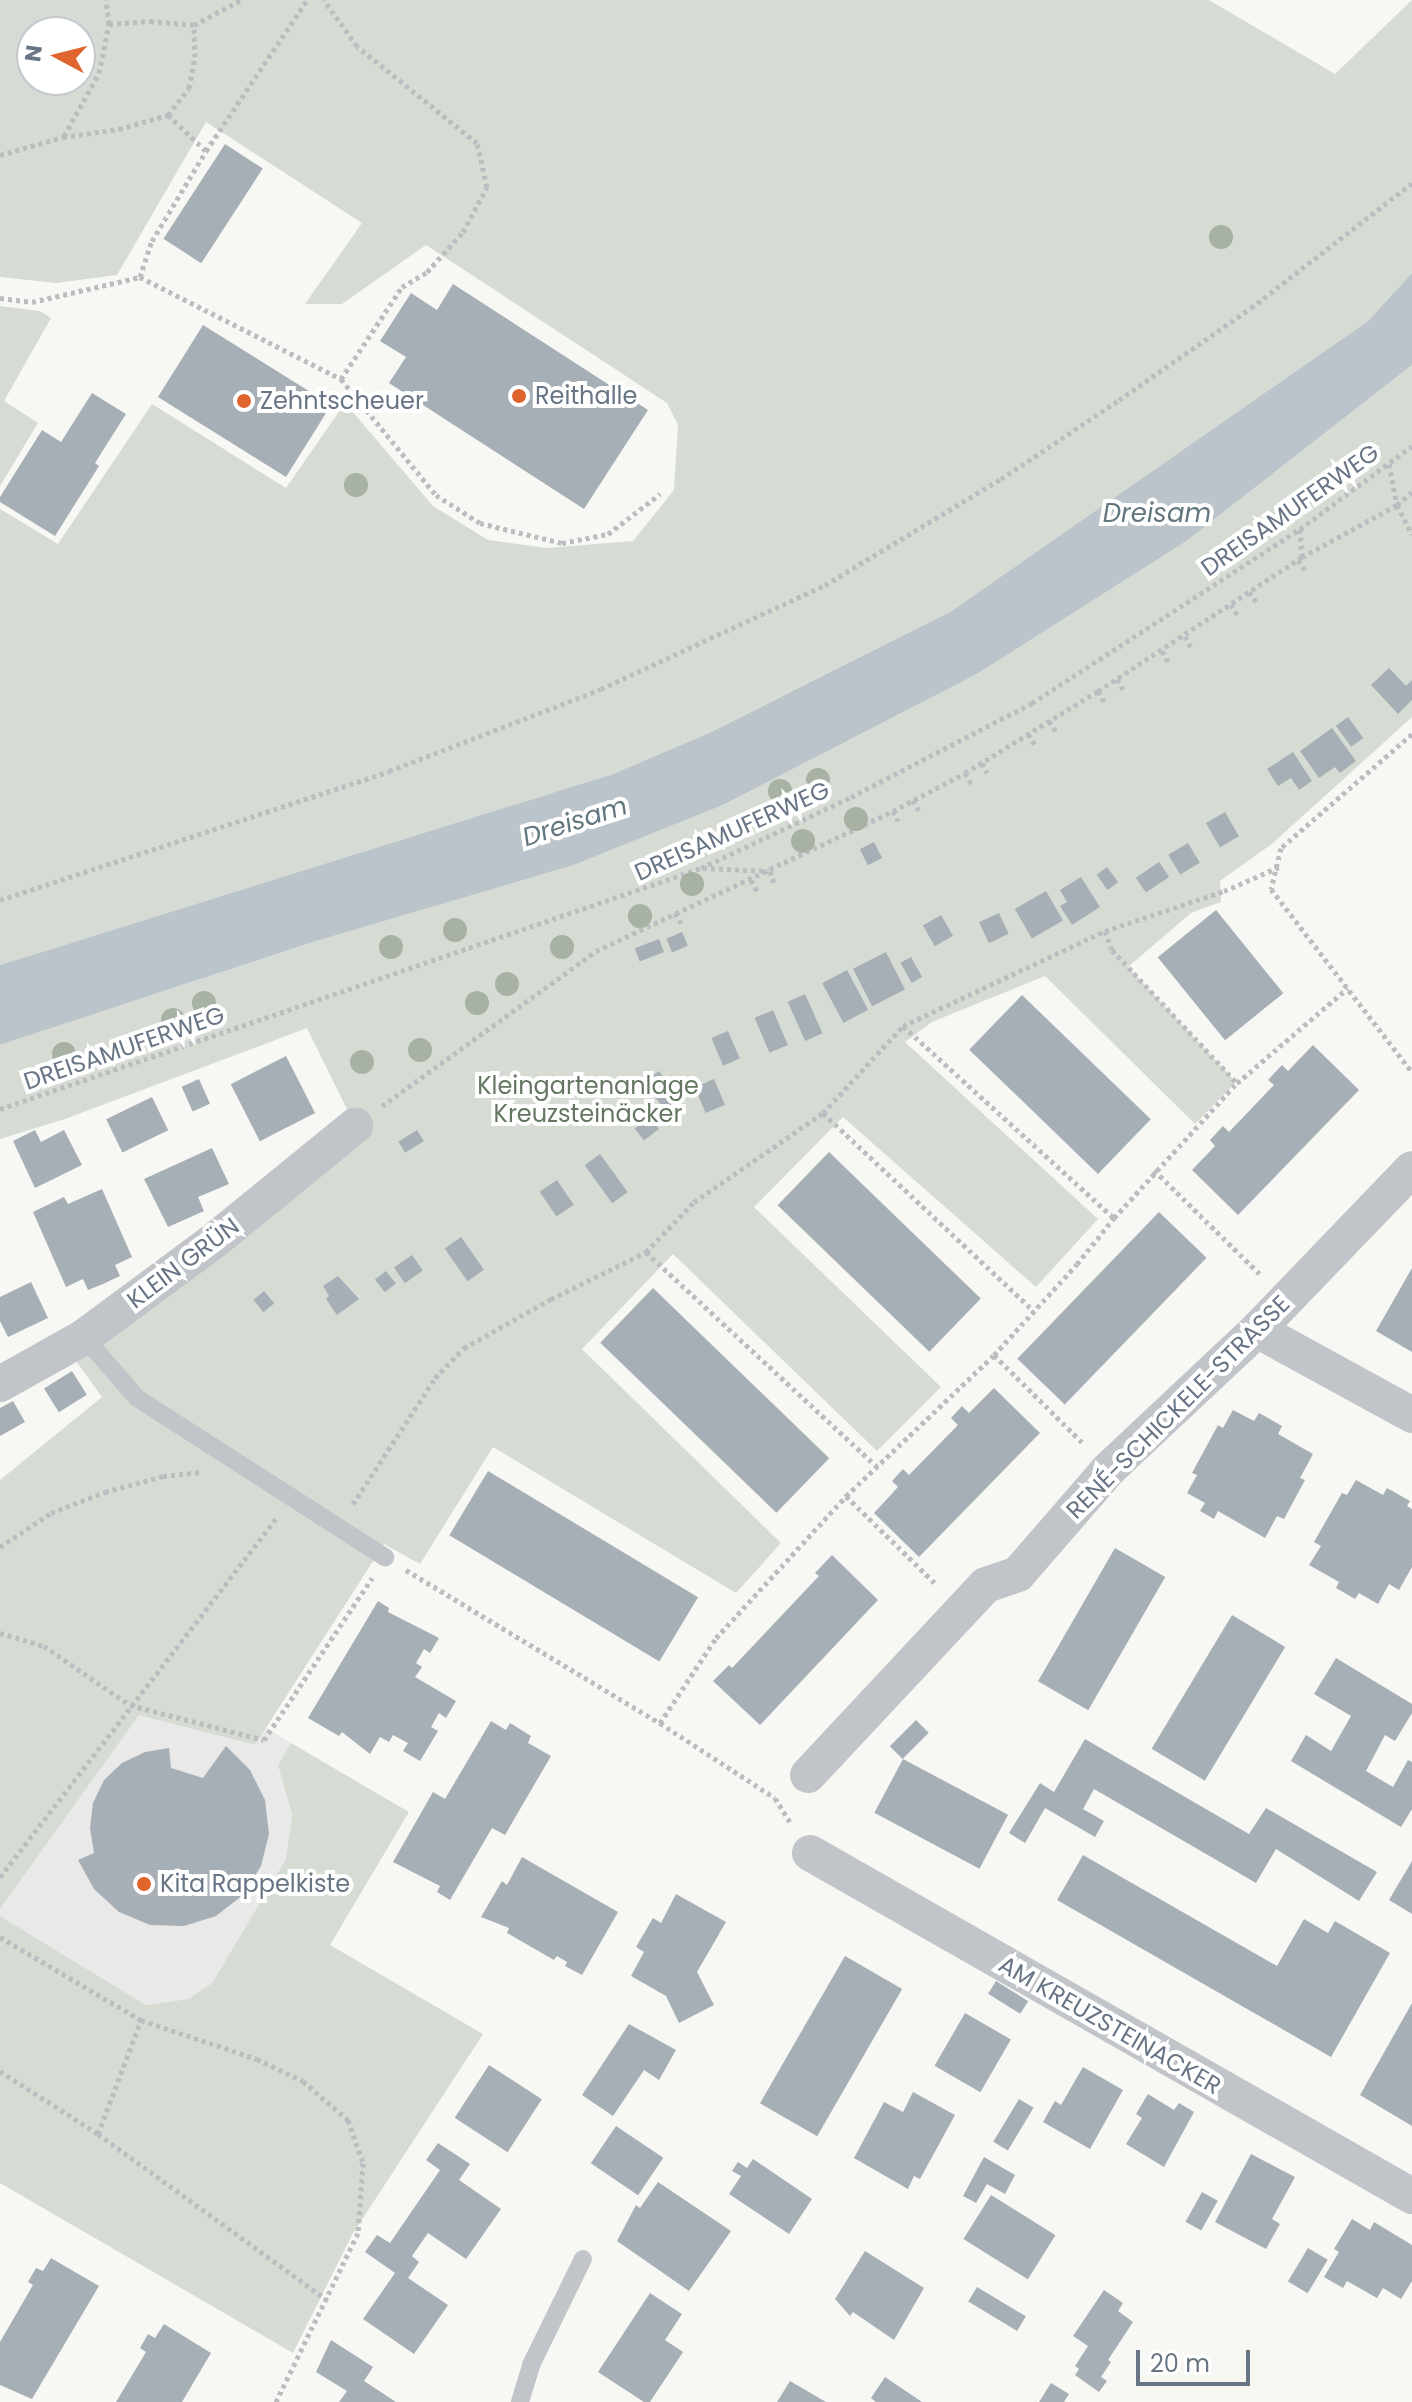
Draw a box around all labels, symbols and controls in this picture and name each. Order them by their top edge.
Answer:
north arrow [16,16,96,96]
text: N [17,43,50,63]
place label: Reithalle [535,382,637,410]
place label: Zehntscheuer [260,387,424,415]
marker: Reithalle [510,387,528,405]
marker: Zehntscheuer [235,392,253,410]
street label: DREISAMUFERWEG [1196,438,1384,582]
water label: Dreisam [1103,498,1211,530]
street label: DREISAMUFERWEG [630,775,834,887]
water label: Dreisam [519,790,631,854]
street label: DREISAMUFERWEG [20,1000,228,1096]
park label: Kleingartenanlage Kreuzsteinäcker [477,1072,699,1128]
street label: KLEIN GRÜN [121,1212,245,1314]
street label: RENÉ-SCHICKELE-STRASSE [1060,1289,1296,1525]
place label: Kita Rappelkiste [160,1870,350,1898]
marker: Kita Rappelkiste [135,1875,153,1893]
street label: AM KREUZSTEINACKER [994,1950,1226,2100]
scale bar [1140,2334,1254,2384]
text: 20 m [1150,2347,1210,2380]

